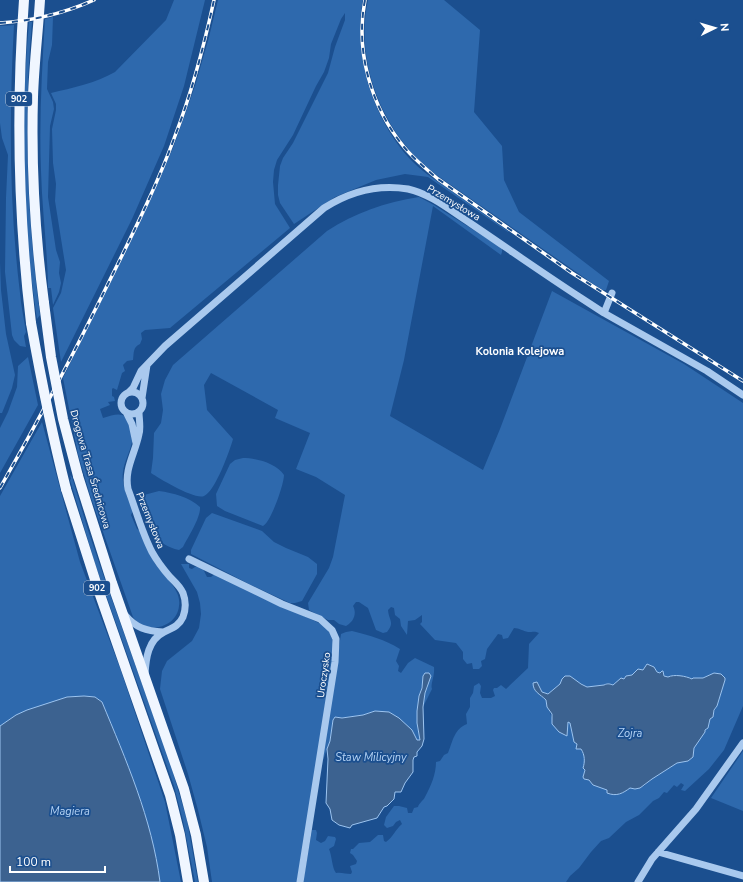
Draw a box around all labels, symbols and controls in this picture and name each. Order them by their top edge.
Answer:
north arrow [695,8,735,48]
text: N [717,22,732,32]
road number: 902 [6,92,32,106]
street label: Przemysłowa [424,181,483,224]
district label: Kolonia Kolejowa [476,344,564,359]
street label: Drogowa Trasa Średnicowa [66,408,114,530]
street label: Przemysłowa [132,490,168,551]
road number: 902 [84,581,110,595]
street label: Uroczysko [314,651,334,699]
water label: Zojra [618,726,643,741]
water label: Staw Milicyjny [335,750,407,765]
water label: Magiera [50,804,90,819]
scale bar [10,848,105,874]
text: 100 m [16,854,51,870]

